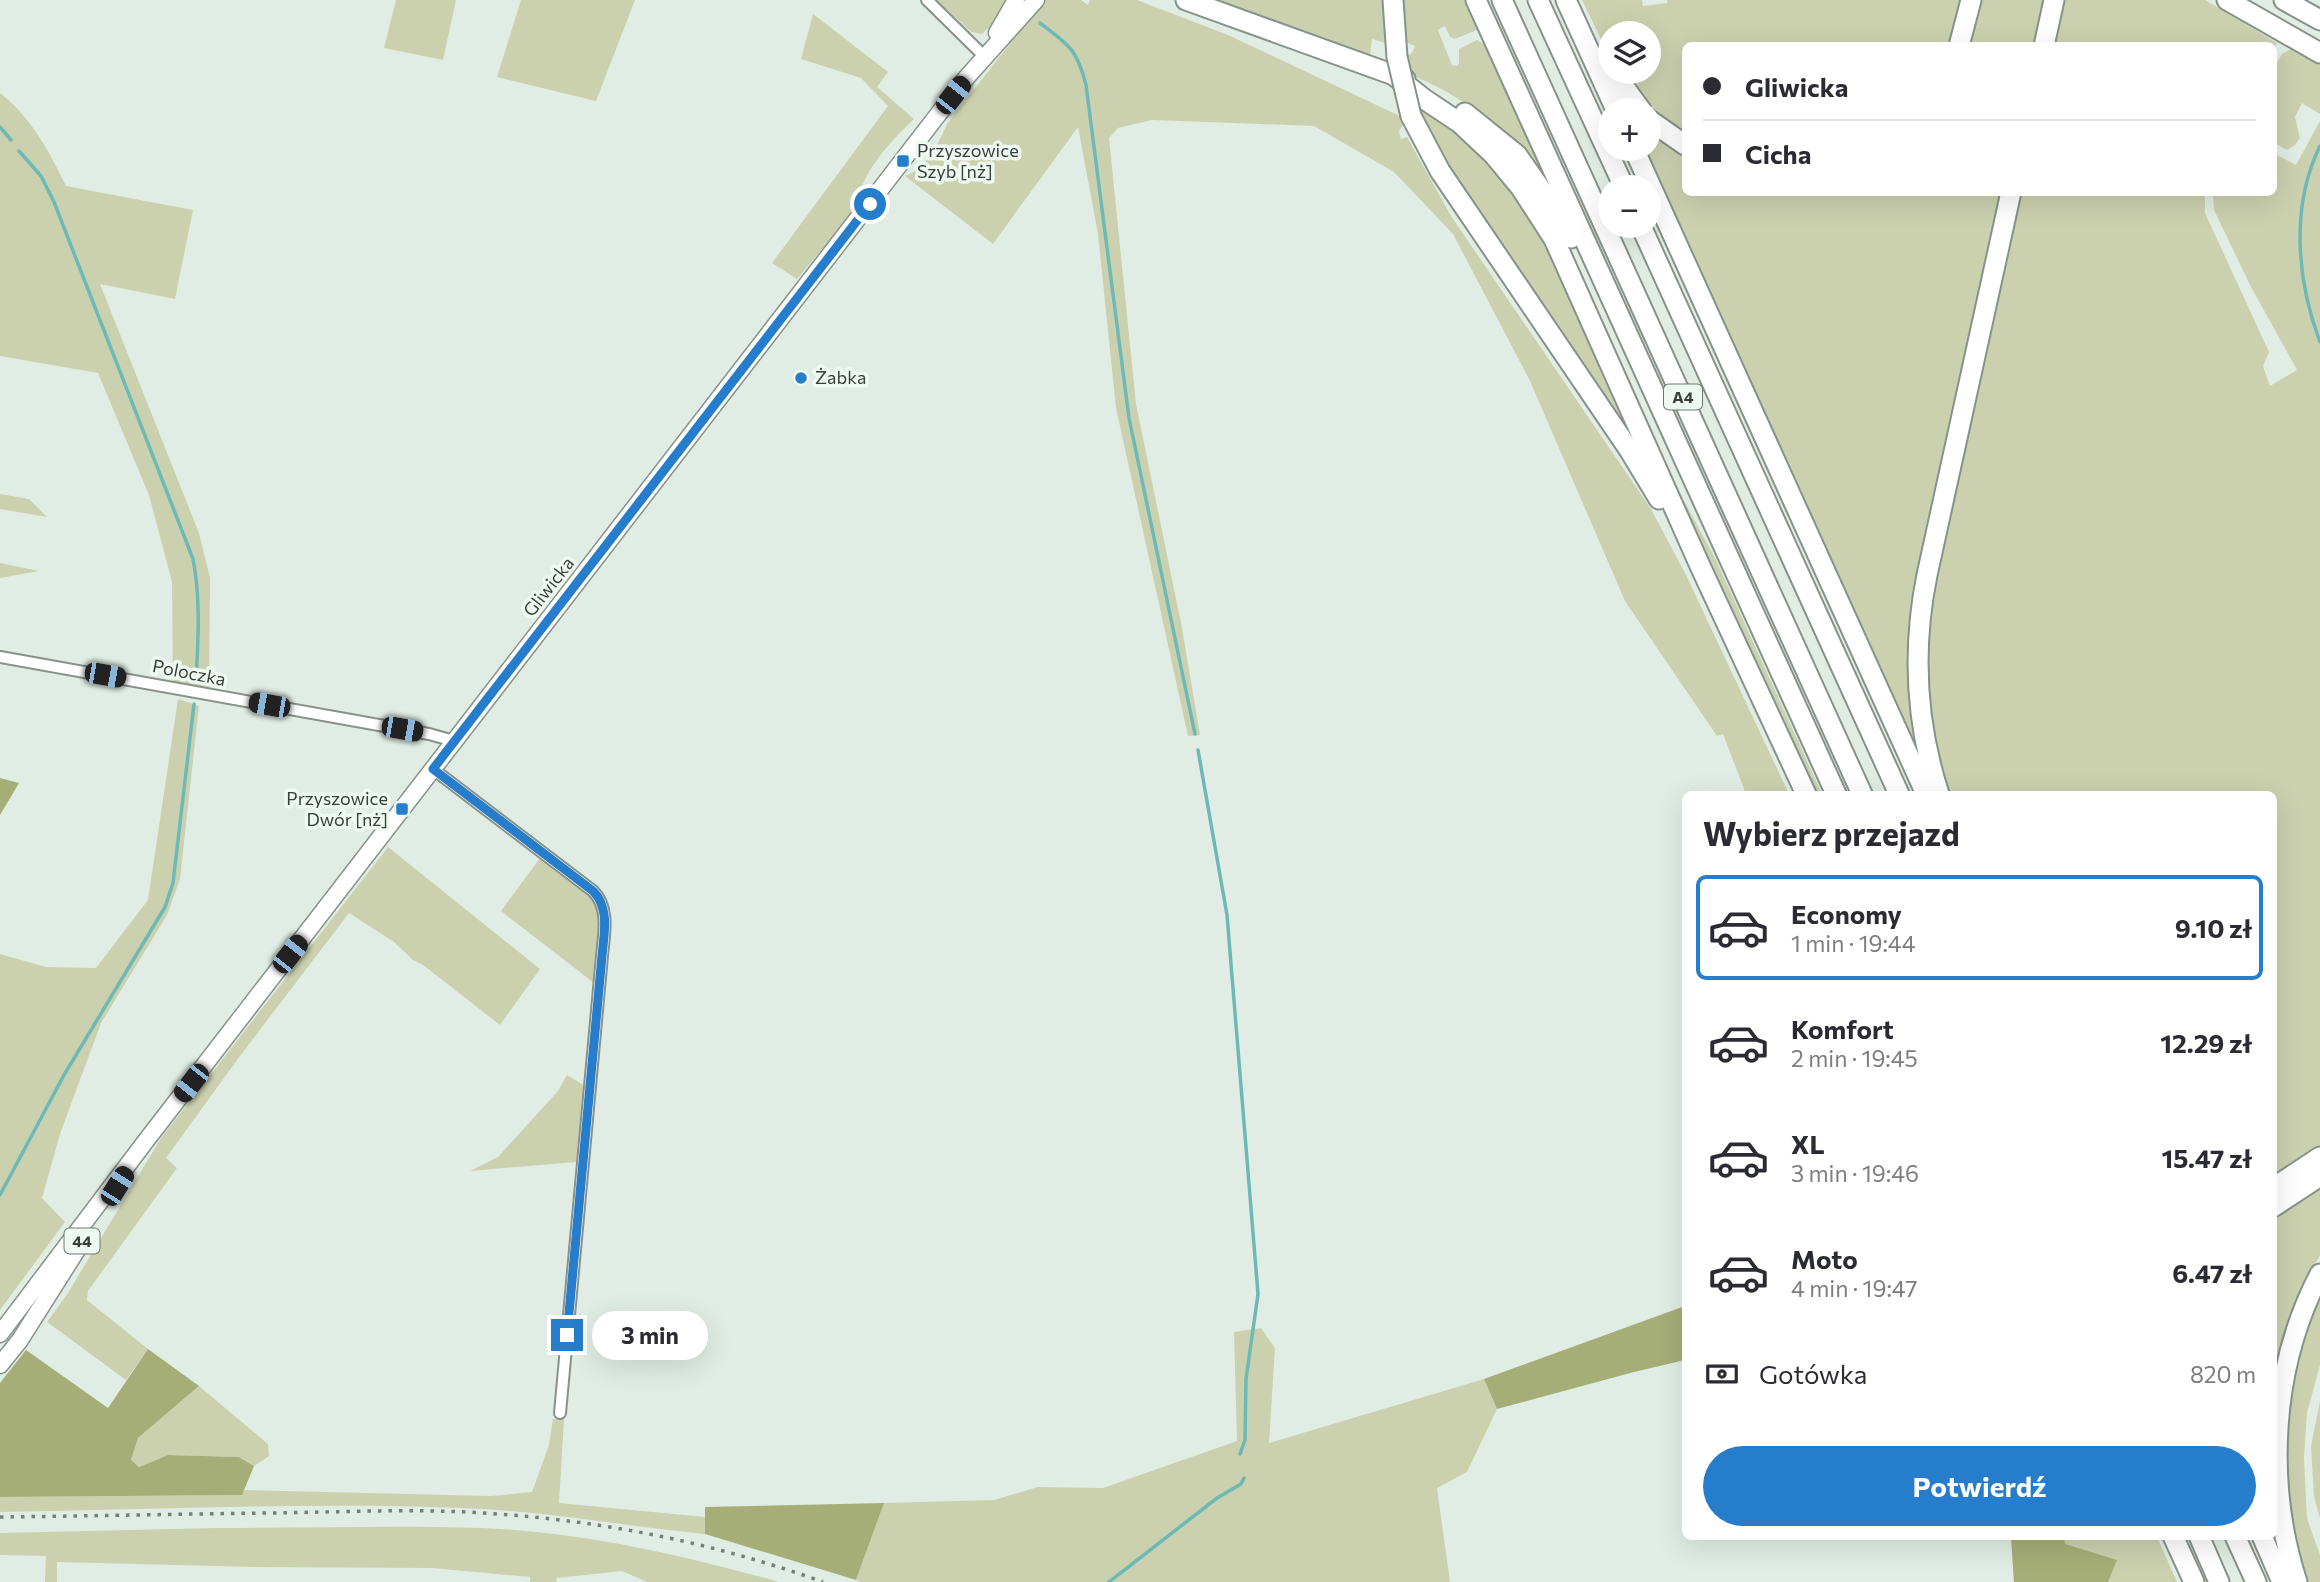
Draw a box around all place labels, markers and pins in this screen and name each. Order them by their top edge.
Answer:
place label: Przyszowice Szyb [nż] [917,139,1019,182]
marker: Przyszowice Szyb [nż] [895,153,911,169]
place label: Żabka [815,366,866,388]
marker: Żabka [793,370,809,386]
place label: Przyszowice Dwór [nż] [286,787,388,830]
marker: Przyszowice Dwór [nż] [394,801,410,817]

